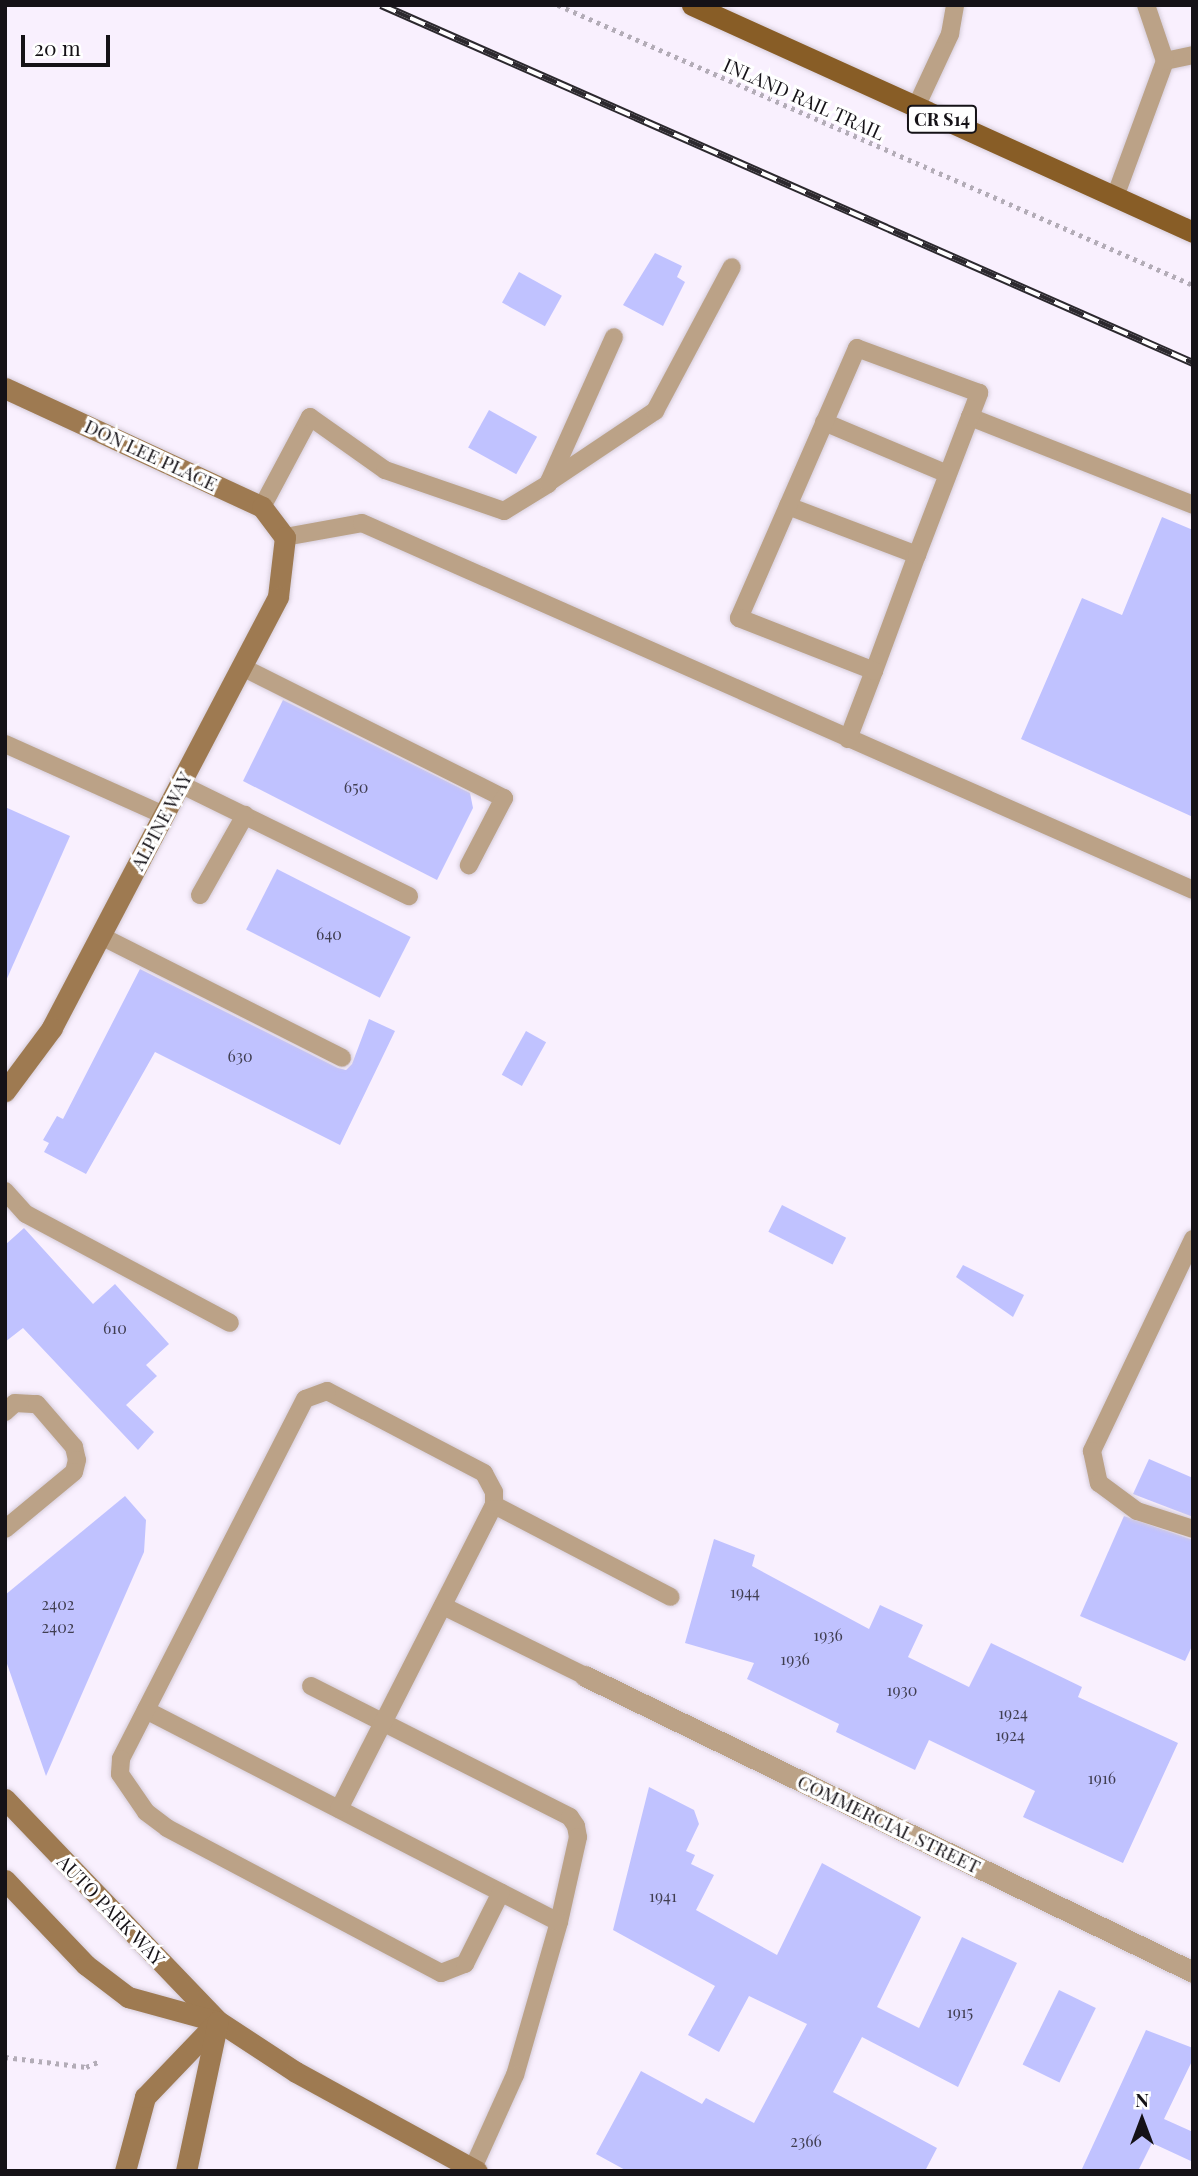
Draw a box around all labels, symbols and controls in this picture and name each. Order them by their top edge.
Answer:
scale bar [24,21,114,65]
text: 20 m [34,33,81,61]
street label: INLAND RAIL TRAIL [720,53,888,145]
road number: CR S14 [905,104,979,134]
street label: DON LEE PLACE [81,414,221,496]
street label: ALPINE WAY [125,768,197,874]
house number: 650 [344,777,368,797]
house number: 640 [316,924,342,944]
house number: 630 [227,1046,253,1066]
house number: 610 [103,1318,127,1338]
house number: 1944 [730,1582,760,1602]
house number: 2402 [42,1594,74,1614]
house number: 2402 [42,1617,74,1637]
house number: 1936 [813,1625,843,1645]
house number: 1936 [780,1649,810,1669]
house number: 1930 [887,1680,917,1700]
house number: 1924 [998,1703,1028,1723]
house number: 1924 [995,1725,1025,1745]
house number: 1916 [1088,1768,1116,1788]
street label: COMMERCIAL STREET [794,1770,984,1878]
street label: AUTO PARK WAY [52,1850,170,1970]
house number: 1941 [649,1886,677,1906]
house number: 1915 [947,2002,973,2022]
north arrow [1107,2085,1177,2155]
text: N [1135,2086,1149,2112]
house number: 2366 [790,2131,822,2151]

